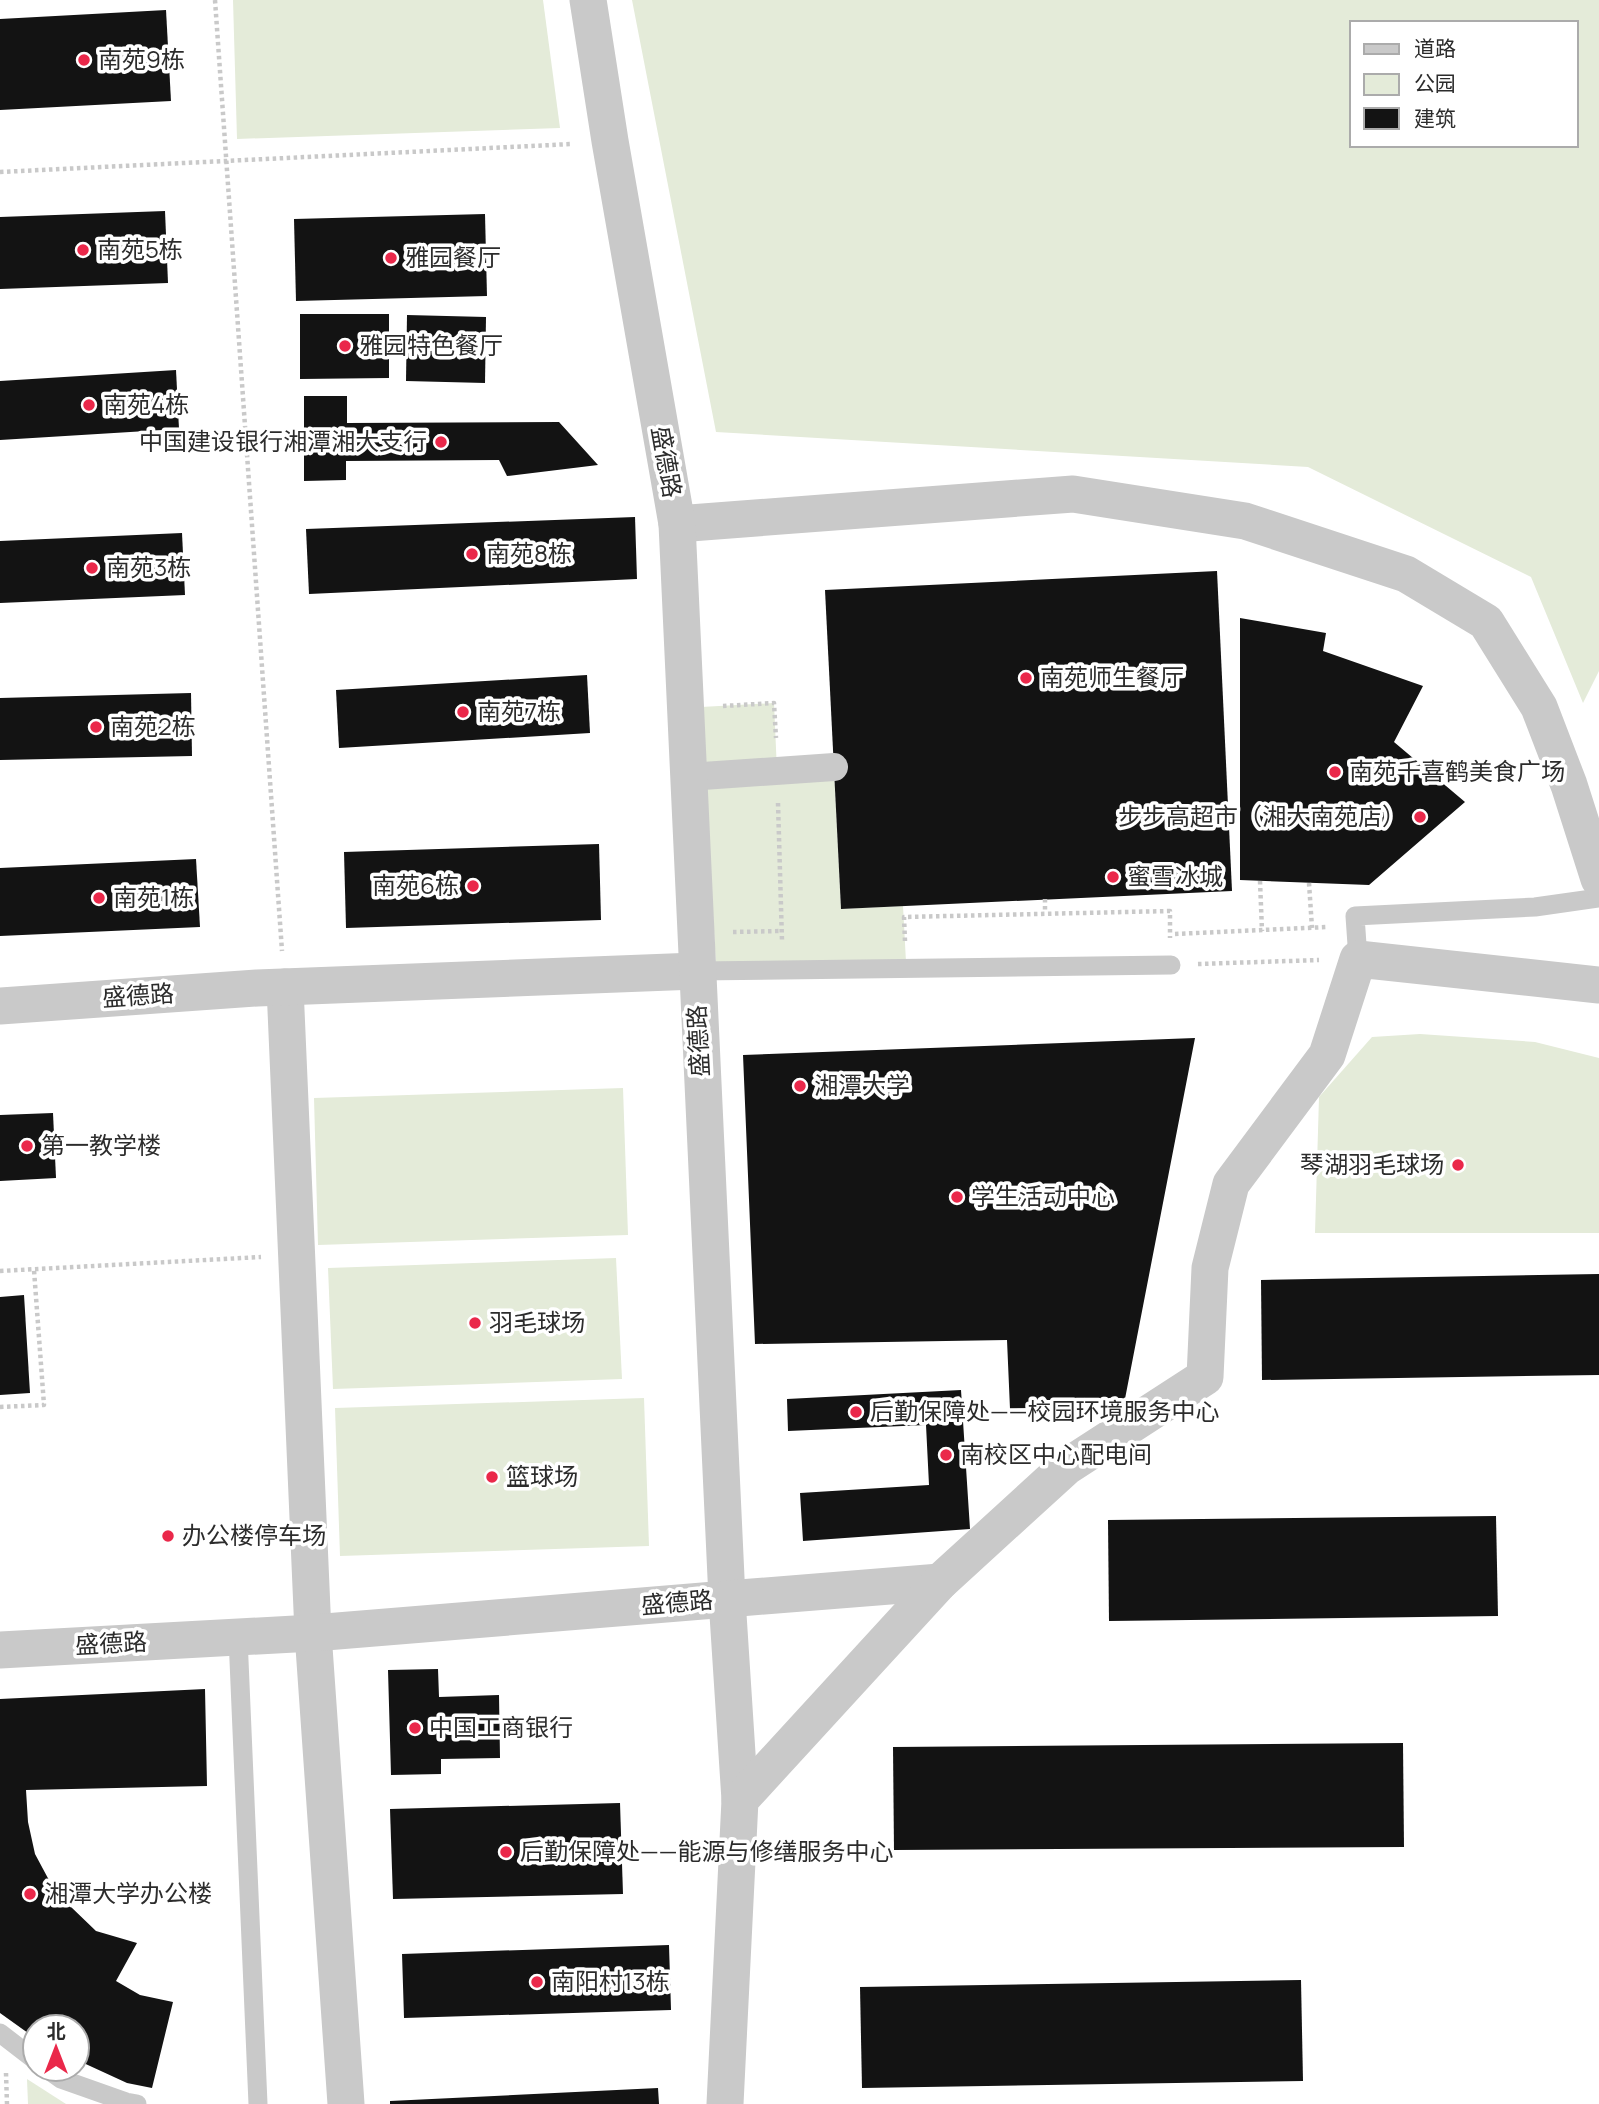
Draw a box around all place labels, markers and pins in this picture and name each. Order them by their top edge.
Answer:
place label: 南苑9栋 [98,42,185,75]
marker: 南苑9栋 [76,52,92,68]
place label: 南苑5栋 [97,232,183,265]
place label: 雅园餐厅 [405,240,501,273]
marker: 南苑5栋 [75,242,91,258]
marker: 雅园餐厅 [383,250,399,266]
place label: 雅园特色餐厅 [359,328,503,361]
marker: 雅园特色餐厅 [337,338,353,354]
place label: 南苑4栋 [103,387,189,420]
marker: 南苑4栋 [81,397,97,413]
place label: 中国建设银行湘潭湘大支行 [139,424,427,457]
marker: 中国建设银行湘潭湘大支行 [433,434,449,450]
place label: 南苑8栋 [486,536,572,569]
marker: 南苑8栋 [464,546,480,562]
place label: 南苑3栋 [106,550,191,583]
marker: 南苑3栋 [84,560,100,576]
place label: 南苑师生餐厅 [1040,660,1184,693]
marker: 南苑师生餐厅 [1018,670,1034,686]
place label: 南苑7栋 [477,694,561,727]
marker: 南苑7栋 [455,704,471,720]
place label: 南苑2栋 [110,709,196,742]
marker: 南苑2栋 [88,719,104,735]
place label: 南苑千喜鹤美食广场 [1349,754,1565,787]
marker: 南苑千喜鹤美食广场 [1327,764,1343,780]
place label: 步步高超市（湘大南苑店） [1118,799,1406,832]
marker: 步步高超市（湘大南苑店） [1412,809,1428,825]
place label: 蜜雪冰城 [1127,859,1223,892]
place label: 南苑6栋 [372,868,459,901]
marker: 蜜雪冰城 [1105,869,1121,885]
marker: 南苑6栋 [465,878,481,894]
place label: 南苑1栋 [113,880,194,913]
marker: 南苑1栋 [91,890,107,906]
place label: 湘潭大学 [814,1068,910,1101]
marker: 湘潭大学 [792,1078,808,1094]
place label: 第一教学楼 [41,1128,161,1161]
marker: 第一教学楼 [19,1138,35,1154]
place label: 琴湖羽毛球场 [1300,1147,1444,1180]
marker: 琴湖羽毛球场 [1450,1157,1466,1173]
place label: 学生活动中心 [971,1179,1115,1212]
marker: 学生活动中心 [949,1189,965,1205]
place label: 羽毛球场 [489,1305,585,1338]
marker: 羽毛球场 [467,1315,483,1331]
place label: 后勤保障处——校园环境服务中心 [870,1394,1219,1427]
marker: 后勤保障处——校园环境服务中心 [848,1404,864,1420]
place label: 南校区中心配电间 [960,1437,1152,1470]
marker: 南校区中心配电间 [938,1447,954,1463]
place label: 篮球场 [506,1459,578,1492]
marker: 篮球场 [484,1469,500,1485]
place label: 办公楼停车场 [182,1518,326,1551]
marker: 办公楼停车场 [160,1528,176,1544]
place label: 中国工商银行 [429,1710,573,1743]
marker: 中国工商银行 [407,1720,423,1736]
place label: 后勤保障处——能源与修缮服务中心 [520,1834,893,1867]
marker: 后勤保障处——能源与修缮服务中心 [498,1844,514,1860]
place label: 湘潭大学办公楼 [44,1876,212,1909]
marker: 湘潭大学办公楼 [22,1886,38,1902]
place label: 南阳村13栋 [551,1964,670,1997]
marker: 南阳村13栋 [529,1974,545,1990]

